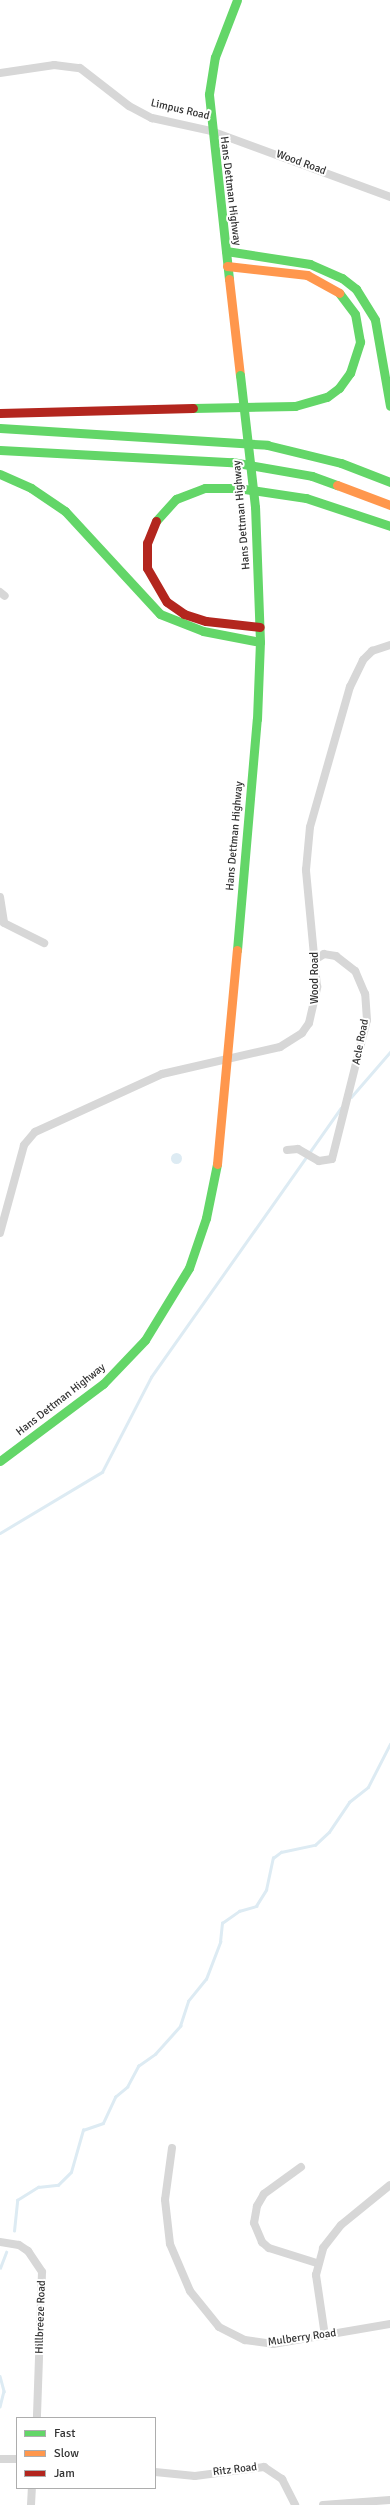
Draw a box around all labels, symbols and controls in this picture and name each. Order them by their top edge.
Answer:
street label: Limpus Road [149,97,211,123]
street label: Hans Dettman Highway [217,136,243,246]
street label: Wood Road [274,148,328,178]
street label: Hans Dettman Highway [231,460,253,570]
street label: Hans Dettman Highway [224,781,246,891]
street label: Wood Road [308,952,322,1004]
street label: Acle Road [350,1018,372,1066]
street label: Hans Dettman Highway [14,1361,108,1439]
street label: Hillbreeze Road [33,2280,49,2354]
street label: Mulberry Road [267,2327,337,2349]
legend [16,2417,156,2489]
text: Fast [54,2426,75,2441]
text: Slow [54,2446,79,2461]
street label: Ritz Road [212,2461,258,2479]
text: Jam [54,2466,75,2481]

